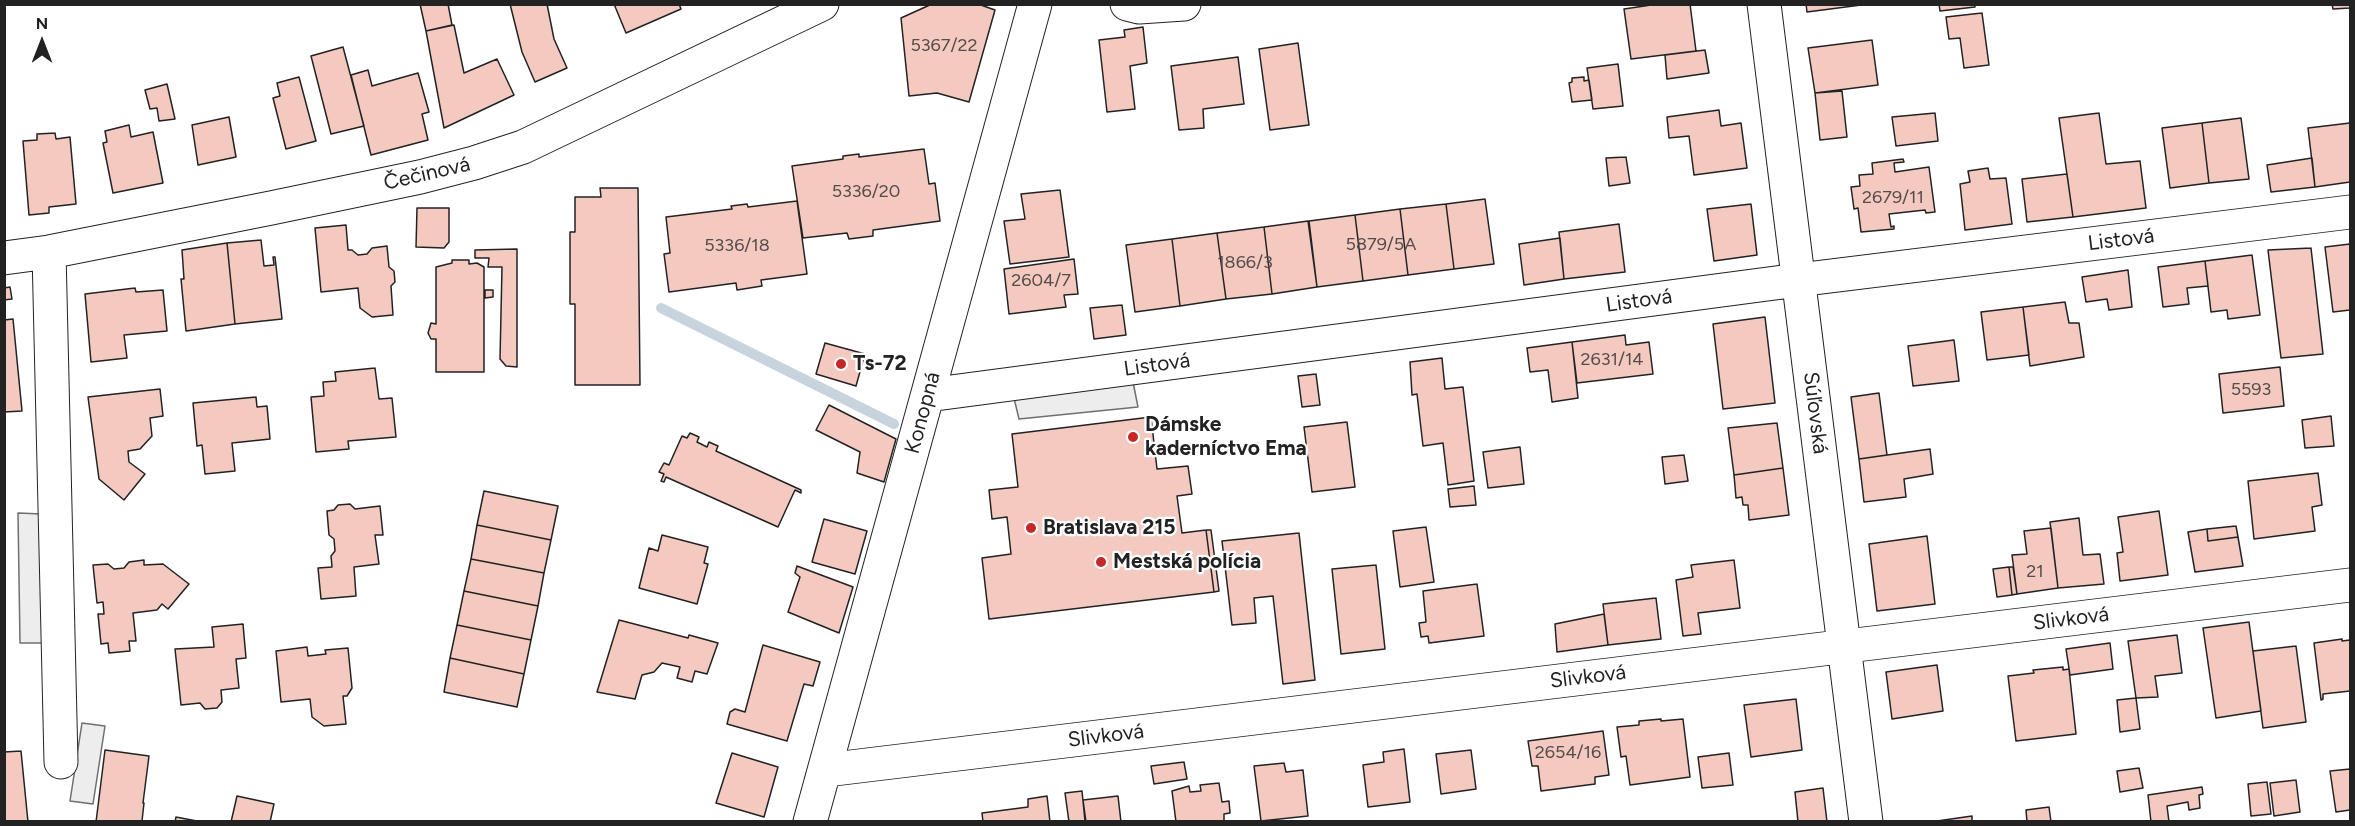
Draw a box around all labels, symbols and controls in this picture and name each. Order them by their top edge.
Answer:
north arrow [12,12,72,72]
text: N [36,14,48,33]
house number: 5367/22 [910,35,978,57]
street label: Čečinová [381,152,473,196]
house number: 5336/20 [832,181,900,203]
house number: 2679/11 [1862,187,1924,209]
street label: Listová [2086,223,2156,257]
house number: 5879/5A [1346,234,1416,256]
house number: 5336/18 [704,235,770,257]
house number: 1866/3 [1217,252,1273,274]
house number: 2604/7 [1011,270,1071,292]
street label: Listová [1604,284,1674,318]
street label: Listová [1122,348,1192,382]
house number: 2631/14 [1580,349,1644,371]
place label: Ts-72 [853,351,907,377]
marker: Ts-72 [834,357,848,371]
street label: Konopná [900,369,946,457]
street label: Súľovská [1797,371,1833,455]
house number: 5593 [2231,379,2271,401]
place label: Dámske kaderníctvo Ema [1145,412,1307,462]
marker: Dámske kaderníctvo Ema [1126,430,1140,444]
place label: Bratislava 215 [1043,515,1176,541]
marker: Bratislava 215 [1024,521,1038,535]
place label: Mestská polícia [1113,549,1261,575]
marker: Mestská polícia [1094,555,1108,569]
house number: 21 [2026,561,2044,583]
street label: Slivková [2031,602,2111,636]
street label: Slivková [1548,660,1628,694]
street label: Slivková [1066,719,1146,753]
house number: 2654/16 [1535,742,1601,764]

